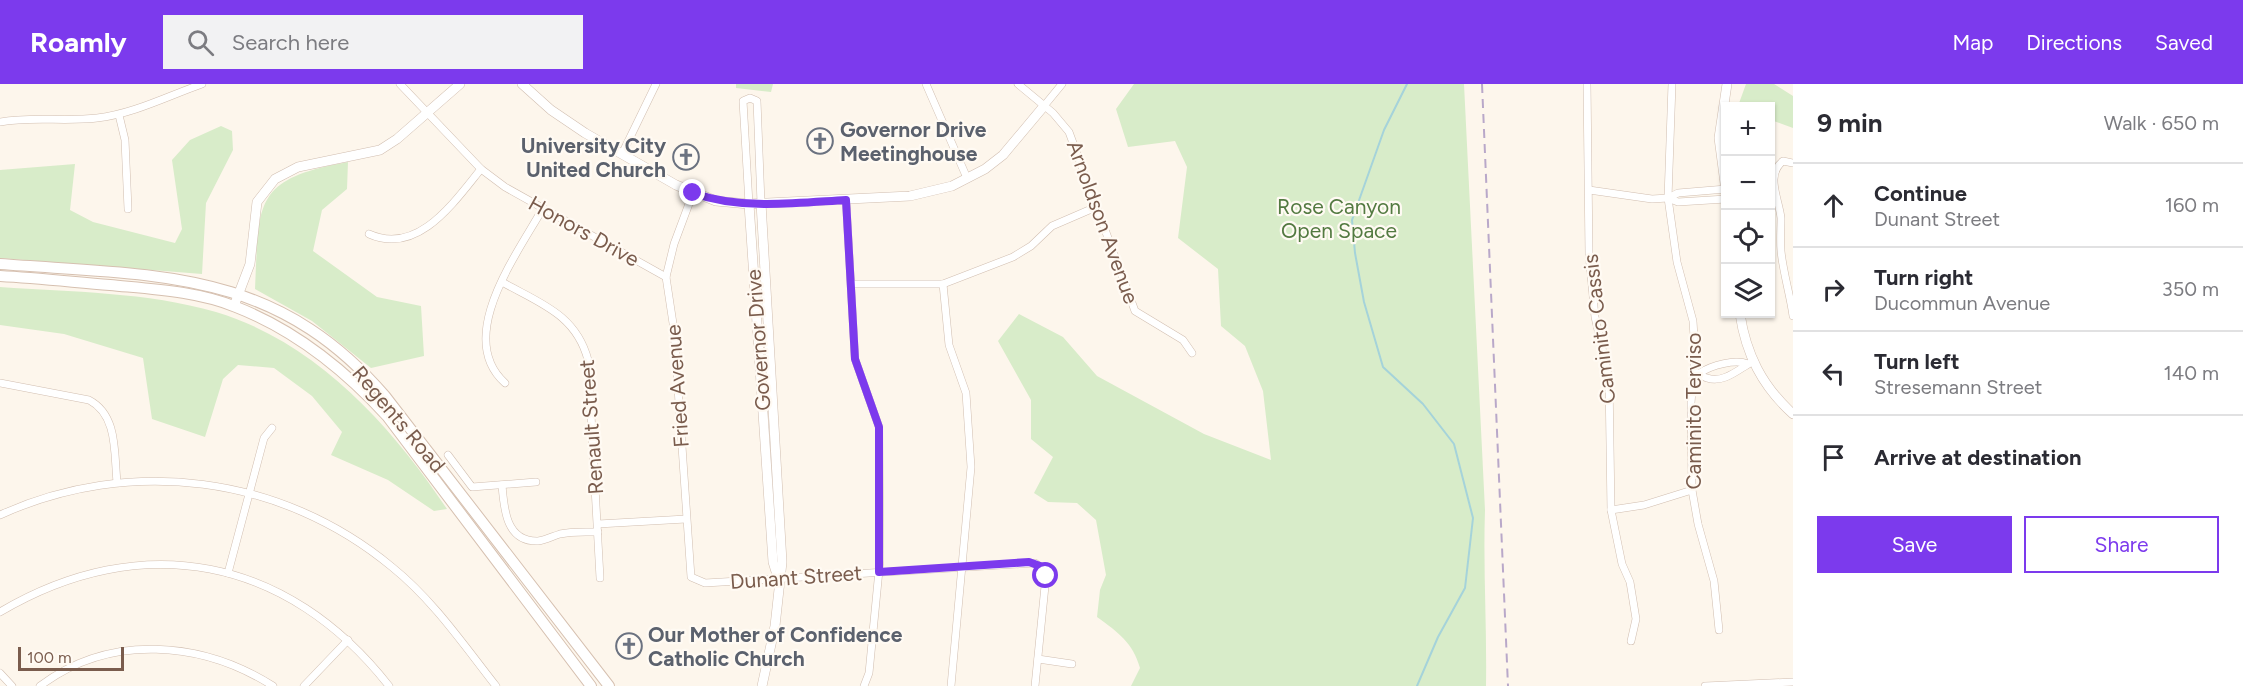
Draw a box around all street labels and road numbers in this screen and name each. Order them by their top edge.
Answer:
street label: Arnoldson Avenue [1062,137,1144,307]
street label: Honors Drive [524,190,644,272]
street label: Caminito Cassis [1577,253,1621,405]
street label: Governor Drive [741,268,775,412]
street label: Fried Avenue [660,324,694,448]
street label: Caminito Terviso [1681,332,1706,490]
street label: Renault Street [574,359,608,495]
street label: Regents Road [347,361,451,477]
street label: Dunant Street [729,560,863,594]

